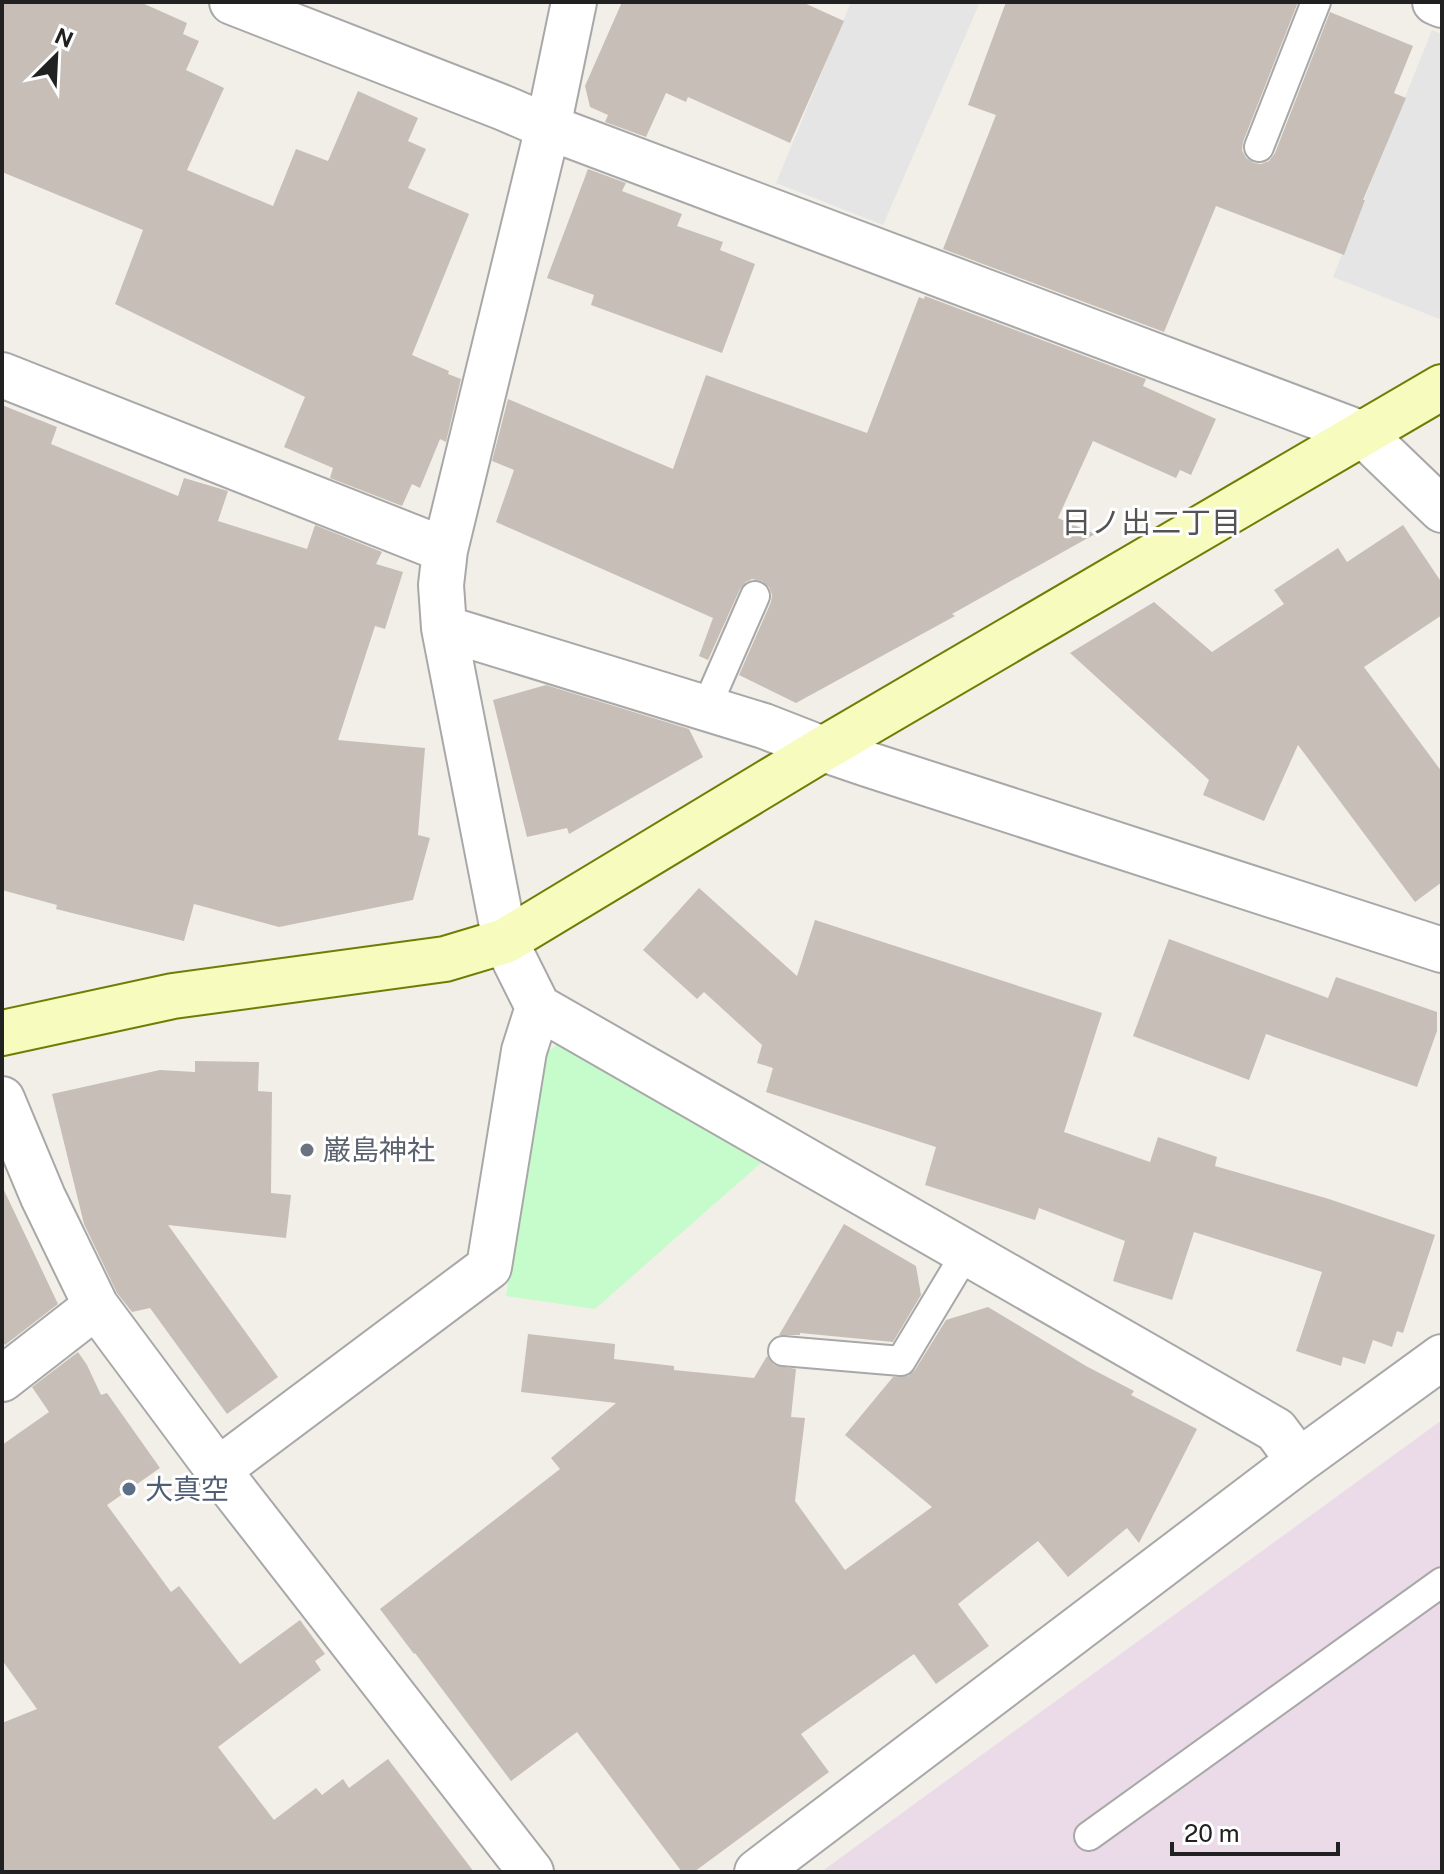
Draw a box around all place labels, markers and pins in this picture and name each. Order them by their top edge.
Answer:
place label: 巌島神社 [323,1133,435,1166]
marker: 巌島神社 [298,1141,316,1159]
place label: 大真空 [145,1472,229,1505]
marker: 大真空 [120,1480,138,1498]

